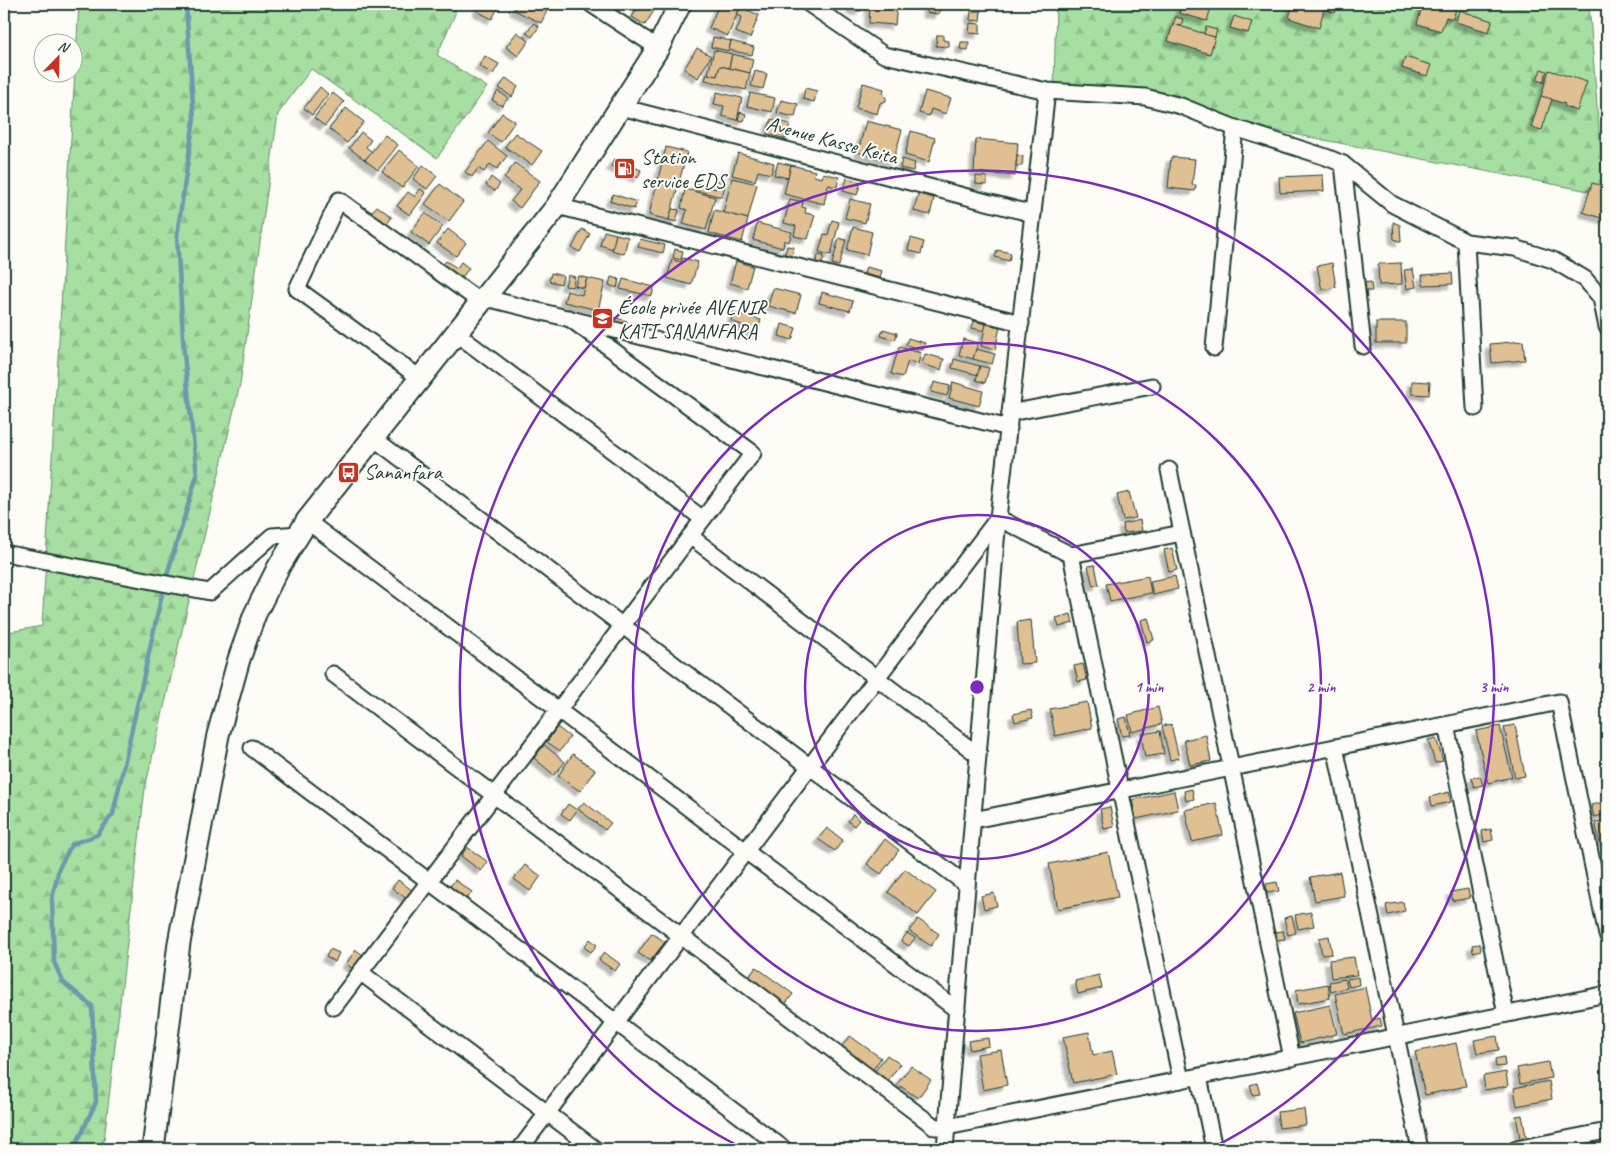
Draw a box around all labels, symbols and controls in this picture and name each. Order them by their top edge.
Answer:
north arrow [32,32,82,82]
text: N [56,37,72,57]
street label: Avenue Kasse Keita [764,110,902,170]
place label: Station service EDS [641,144,728,194]
fuel station icon: Station service EDS [613,157,637,181]
place label: École privée AVENIR KATI SANANFARA [618,294,768,344]
school or university icon: École privée AVENIR KATI SANANFARA [590,307,614,331]
place label: Sananfara [364,459,444,485]
bus stop icon: Sananfara [336,460,360,484]
centre of rings [968,678,986,696]
text: 1 min [1135,678,1164,697]
text: 2 min [1307,678,1336,697]
text: 3 min [1480,678,1509,697]

